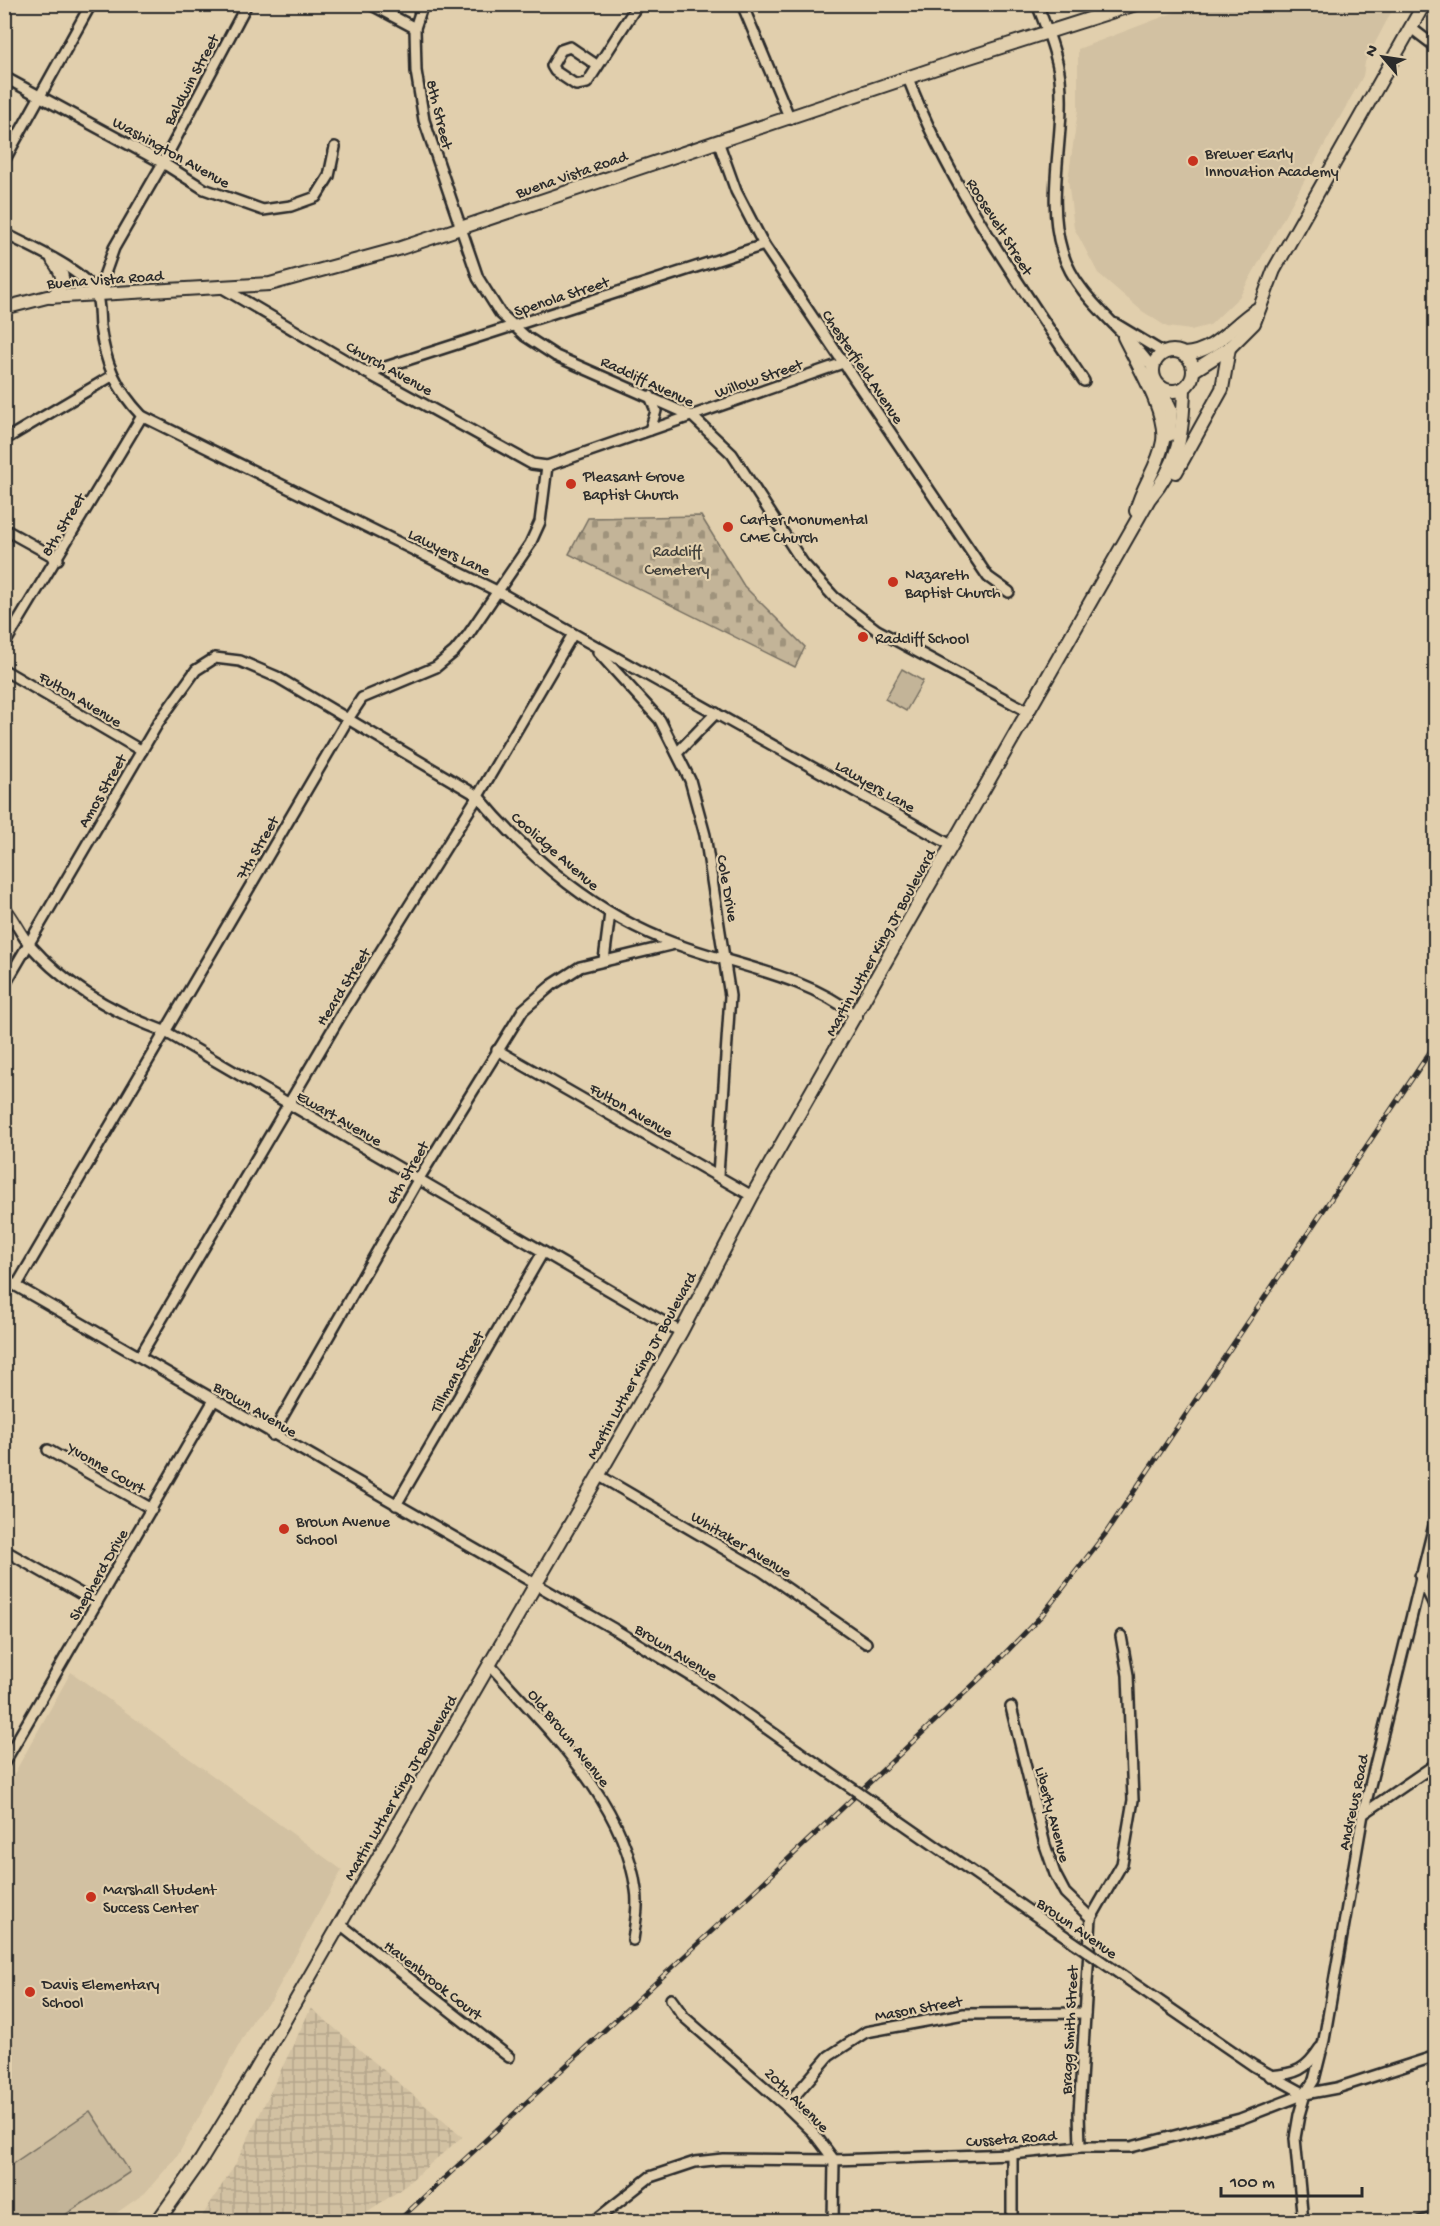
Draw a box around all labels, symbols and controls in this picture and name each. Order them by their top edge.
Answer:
north arrow [1353,27,1413,87]
street label: Baldwin Street [161,31,226,130]
text: N [1362,42,1384,61]
street label: 8th Street [420,78,456,153]
street label: Washington Avenue [108,114,233,195]
place label: Brewer Early Innovation Academy [1204,146,1339,183]
street label: Buena Vista Road [513,148,632,205]
marker: Brewer Early Innovation Academy [1186,154,1200,168]
street label: Roosevelt Street [961,176,1036,281]
street label: Buena Vista Road [45,268,166,295]
street label: Spenola Street [512,274,613,323]
street label: Chesterfield Avenue [816,307,907,429]
street label: Church Avenue [342,338,436,402]
street label: Radcliff Avenue [597,353,697,413]
street label: Willow Street [713,356,807,404]
place label: Pleasant Grove Baptist Church [582,469,685,506]
marker: Pleasant Grove Baptist Church [564,477,578,491]
street label: 8th Street [39,490,92,561]
place label: Carter Monumental CME Church [740,512,868,549]
marker: Carter Monumental CME Church [721,520,735,534]
street label: Lawyers Lane [404,526,493,583]
park label: Radcliff Cemetery [645,544,710,581]
place label: Nazareth Baptist Church [904,567,1001,604]
marker: Nazareth Baptist Church [886,575,900,589]
marker: Radcliff School [856,630,870,644]
place label: Radcliff School [875,631,969,650]
street label: Fulton Avenue [33,668,125,734]
street label: Amos Street [75,750,133,832]
street label: Lawyers Lane [831,757,918,819]
street label: Coolidge Avenue [506,809,602,897]
street label: 7th Street [233,812,285,885]
street label: Martin Luther King Jr Boulevard [823,846,942,1040]
street label: Cole Drive [710,854,741,924]
street label: Heard Street [314,944,377,1030]
street label: Fulton Avenue [584,1080,676,1144]
street label: Ewart Avenue [292,1088,385,1152]
street label: 6th Street [383,1138,435,1209]
street label: Martin Luther King Jr Boulevard [584,1269,703,1463]
street label: Tillman Street [428,1327,491,1418]
street label: Brown Avenue [208,1378,300,1444]
street label: Yvonne Court [61,1439,149,1501]
street label: Whitaker Avenue [686,1508,795,1584]
place label: Brown Avenue School [295,1514,391,1551]
marker: Brown Avenue School [277,1522,291,1536]
street label: Shepherd Drive [66,1526,134,1625]
street label: Brown Avenue [629,1620,721,1687]
street label: Old Brown Avenue [522,1686,613,1793]
street label: Martin Luther King Jr Boulevard [341,1691,464,1885]
street label: Andrews Road [1336,1752,1375,1852]
street label: Liberty Avenue [1029,1765,1073,1865]
place label: Marshall Student Success Center [103,1882,218,1919]
marker: Marshall Student Success Center [84,1890,98,1904]
street label: Brown Avenue [1031,1895,1121,1965]
street label: Havenbrook Court [379,1938,486,2027]
street label: Bragg Smith Street [1059,1964,1084,2096]
place label: Davis Elementary School [41,1977,160,2014]
marker: Davis Elementary School [23,1985,37,1999]
street label: Mason Street [874,1993,965,2027]
street label: 20th Avenue [759,2065,832,2138]
street label: Cusseta Road [966,2128,1059,2153]
scale bar [1221,2160,1362,2198]
text: 100 m [1229,2173,1275,2194]

